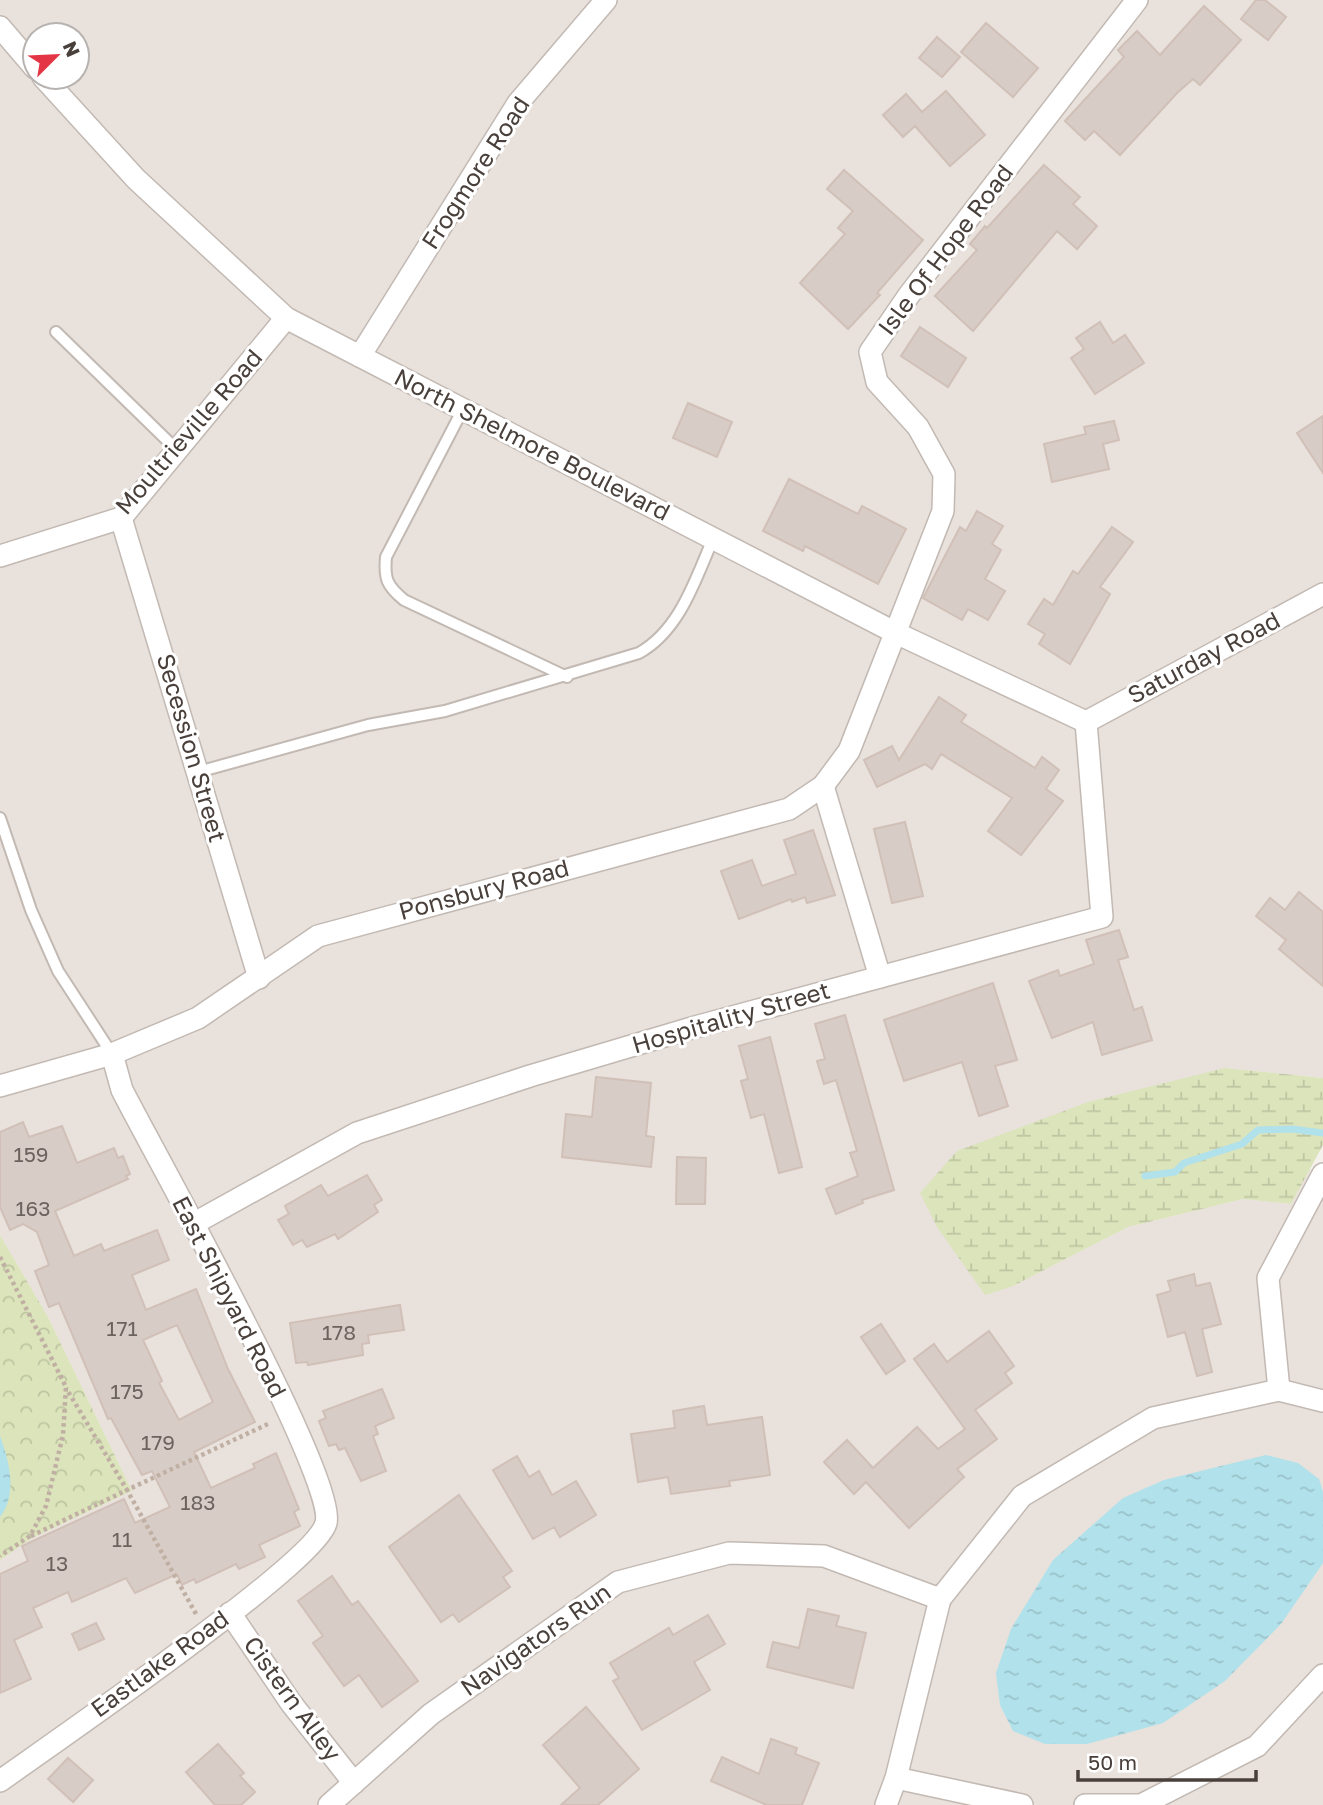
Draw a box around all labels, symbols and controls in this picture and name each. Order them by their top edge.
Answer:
north arrow [21,21,91,91]
text: N [59,38,85,60]
street label: Frogmore Road [415,90,535,254]
street label: Isle Of Hope Road [871,158,1018,340]
street label: Moultrieville Road [108,343,267,520]
street label: North Shelmore Boulevard [390,361,675,526]
street label: Saturday Road [1122,604,1284,709]
street label: Secession Street [152,650,233,845]
street label: Ponsbury Road [395,852,572,925]
street label: Hospitality Street [628,974,833,1059]
house number: 159 [13,1141,49,1167]
street label: East Shipyard Road [167,1191,294,1402]
house number: 163 [15,1195,51,1221]
house number: 171 [106,1315,138,1341]
house number: 178 [322,1319,356,1345]
house number: 175 [110,1378,144,1404]
house number: 179 [141,1429,175,1455]
house number: 183 [180,1489,216,1515]
house number: 11 [112,1526,132,1552]
house number: 13 [46,1550,68,1576]
street label: Navigators Run [455,1576,616,1701]
street label: Eastlake Road [85,1603,234,1723]
street label: Cistern Alley [238,1630,348,1766]
scale bar [1078,1738,1256,1782]
text: 50 m [1088,1749,1137,1775]

